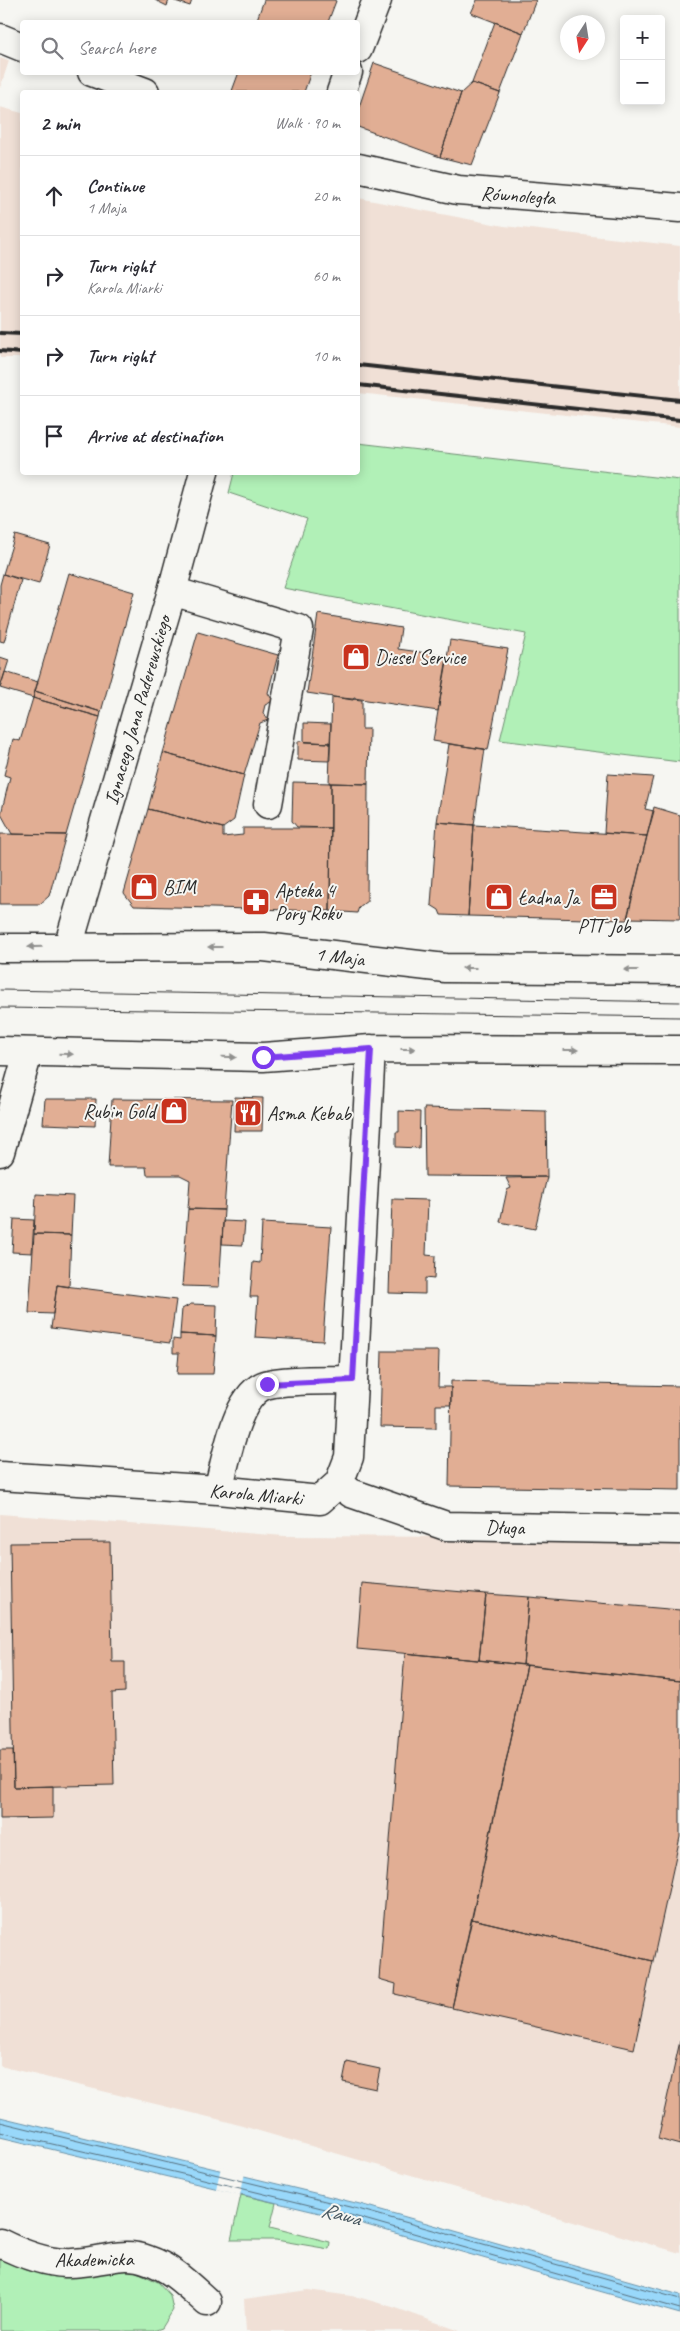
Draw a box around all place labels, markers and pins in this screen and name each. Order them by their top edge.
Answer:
shop icon: Diesel Service [341,642,371,672]
place label: Diesel Service [375,645,467,670]
shop icon: BIM [129,872,159,902]
place label: BIM [163,875,197,900]
place label: Apteka 4 Pory Roku [275,878,343,926]
shop icon: Ładna Ja [484,882,514,912]
office icon: PTT Job [589,882,619,912]
place label: Ładna Ja [518,885,581,910]
pharmacy icon: Apteka 4 Pory Roku [241,887,271,917]
place label: PTT Job [578,914,632,939]
shop icon: Rubin Gold [159,1096,189,1126]
restaurant icon: Asma Kebab [233,1098,263,1128]
place label: Rubin Gold [83,1099,158,1124]
place label: Asma Kebab [267,1101,352,1126]

